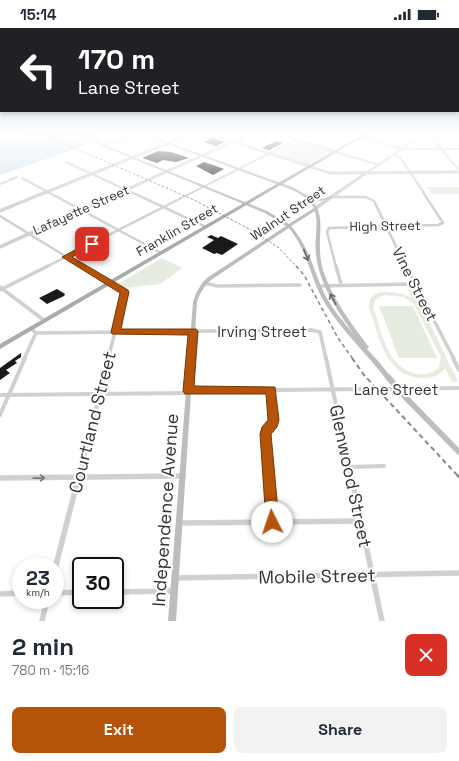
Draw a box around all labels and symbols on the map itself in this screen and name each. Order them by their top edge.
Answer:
street label: Lafayette Street [30,181,132,239]
street label: Walnut Street [247,182,329,244]
street label: Franklin Street [133,200,221,260]
street label: High Street [349,217,421,235]
pin [75,227,109,261]
street label: Vine Street [388,244,442,324]
one-way arrow [303,248,310,260]
one-way arrow [329,293,337,305]
street label: Irving Street [217,322,307,341]
street label: Courtland Street [63,348,121,496]
street label: Lane Street [354,380,438,399]
street label: Glenwood Street [325,402,377,550]
street label: Independence Avenue [147,413,183,607]
one-way arrow [32,474,45,482]
position arrow [251,501,293,543]
speed limit sign: 30 [72,557,124,609]
street label: Mobile Street [258,563,376,589]

